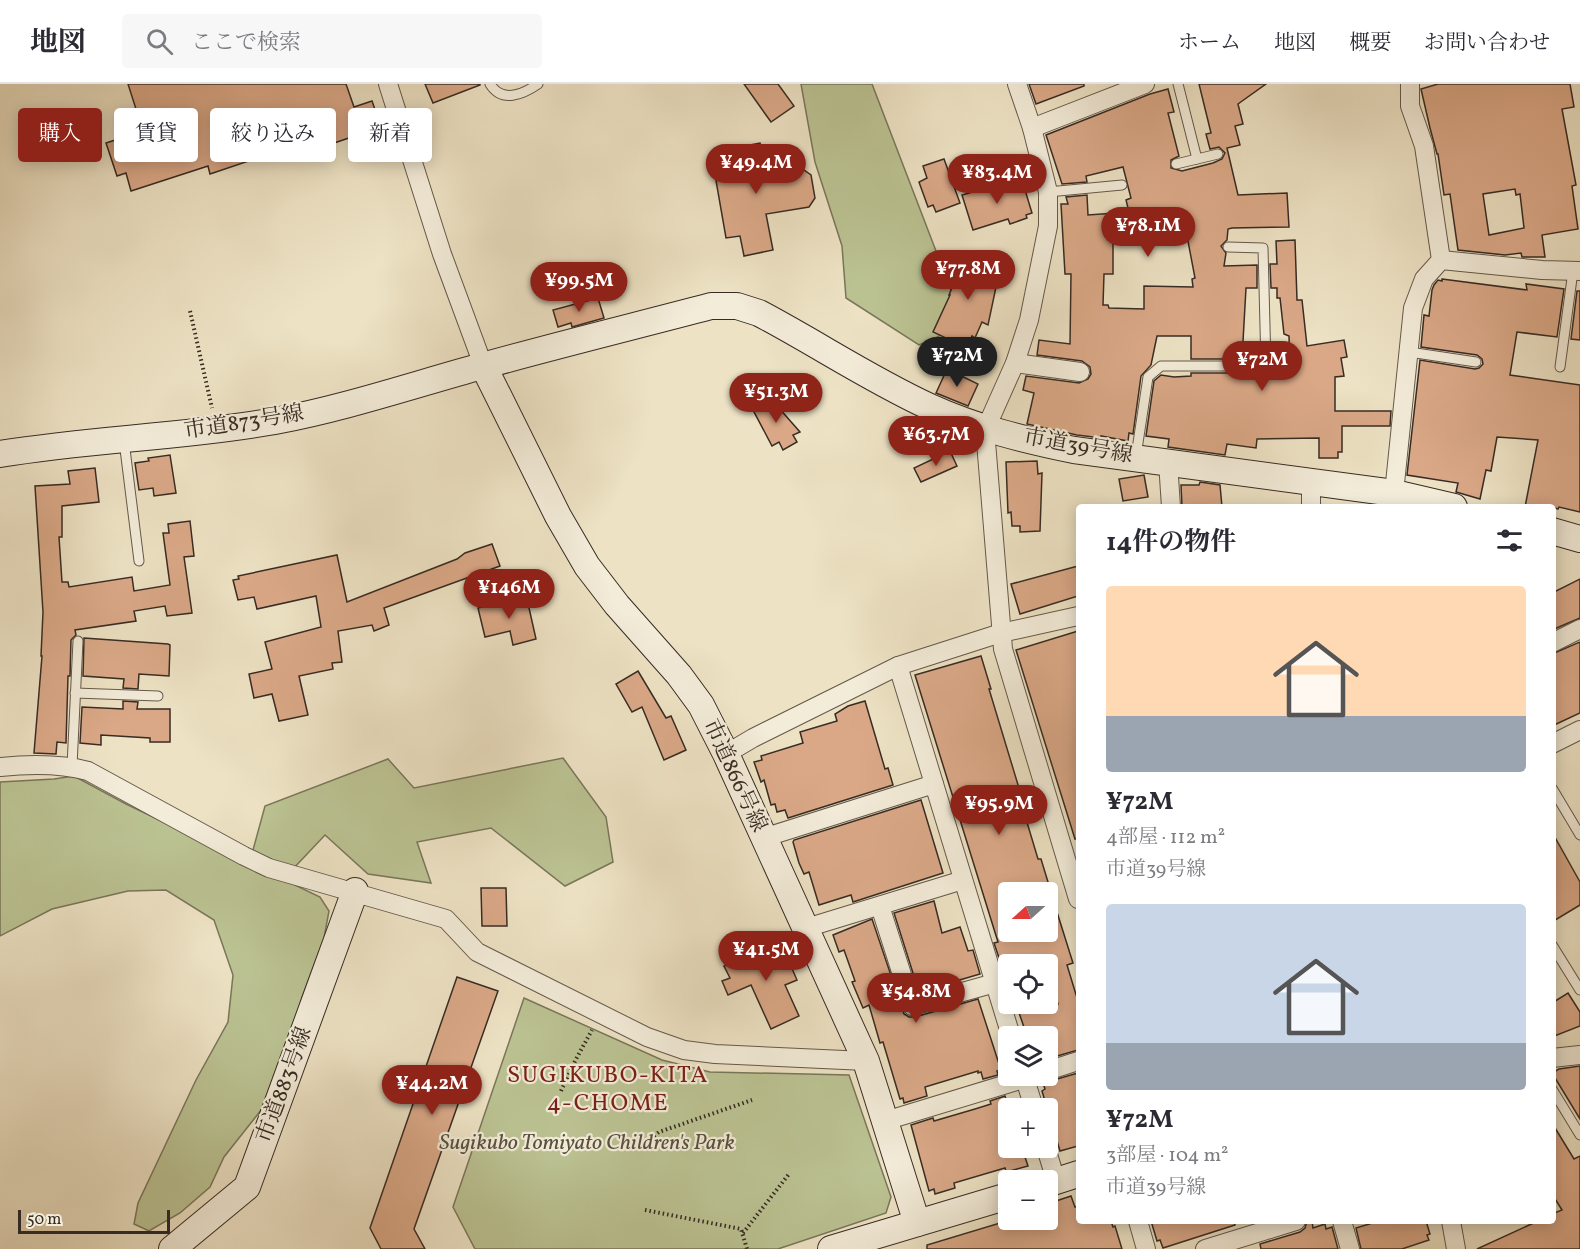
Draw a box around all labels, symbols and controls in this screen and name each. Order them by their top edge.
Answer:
search box [122,14,542,68]
text: 地図 [30,24,86,63]
icon: search [143,25,176,58]
text: ここで検索 [191,28,301,59]
text: ホーム [1178,29,1241,58]
text: 地図 [1274,29,1316,58]
text: 概要 [1349,29,1391,58]
text: お問い合わせ [1424,29,1550,58]
chip: 購入 [18,108,102,162]
chip: 賃貸 [114,108,198,162]
chip: 絞り込み [210,108,336,162]
chip: 新着 [348,108,432,162]
pin: ¥49.4M [707,144,805,195]
text: ¥49.4M [720,149,792,177]
pin: ¥83.4M [948,154,1046,205]
text: ¥83.4M [962,159,1032,187]
pin: ¥78.1M [1099,207,1197,258]
text: ¥78.1M [1115,212,1181,240]
pin: ¥77.8M [919,250,1017,301]
text: ¥77.8M [935,255,1001,283]
pin: ¥99.5M [530,262,628,313]
text: ¥99.5M [544,267,614,295]
pin: ¥72M [921,337,993,388]
pin: ¥72M [1226,341,1298,392]
text: ¥72M [931,342,983,370]
text: ¥72M [1236,346,1288,374]
pin: ¥51.3M [727,373,825,424]
text: ¥51.3M [743,378,809,406]
street label: 市道873号線 [182,398,306,448]
pin: ¥63.7M [887,416,985,467]
text: ¥63.7M [902,421,970,449]
street label: 市道39号線 [1021,422,1135,472]
icon: filters [1493,524,1526,557]
text: 14件の物件 [1106,525,1236,561]
pin: ¥146M [467,569,551,620]
text: ¥146M [477,574,541,602]
icon: home [1262,625,1370,733]
street label: 市道866号線 [694,714,774,838]
text: ¥72M [1106,784,1173,820]
pin: ¥95.9M [950,785,1048,836]
text: ¥95.9M [964,790,1034,818]
text: 4部屋 · 112 m² [1106,824,1225,852]
text: 市道39号線 [1106,856,1206,884]
north arrow [998,882,1058,942]
map controls [998,882,1058,1230]
pin: ¥41.5M [717,931,815,982]
text: ¥41.5M [732,936,800,964]
icon: home [1262,943,1370,1051]
button: locate [998,954,1058,1014]
pin: ¥54.8M [867,973,965,1024]
text: ¥54.8M [881,978,951,1006]
street label: 市道883号線 [250,1023,320,1147]
button: layers [998,1026,1058,1086]
district label: SUGIKUBO-KITA 4-CHOME [507,1059,709,1121]
pin: ¥44.2M [383,1065,481,1116]
text: ¥44.2M [396,1070,468,1098]
button: + [998,1098,1058,1158]
text: ¥72M [1106,1102,1173,1138]
park label: Sugikubo Tomiyato Children's Park [439,1128,735,1159]
text: 3部屋 · 104 m² [1106,1142,1229,1170]
button: − [998,1170,1058,1230]
text: 市道39号線 [1106,1174,1206,1202]
scale bar [18,1207,170,1234]
text: 50 m [27,1209,61,1231]

